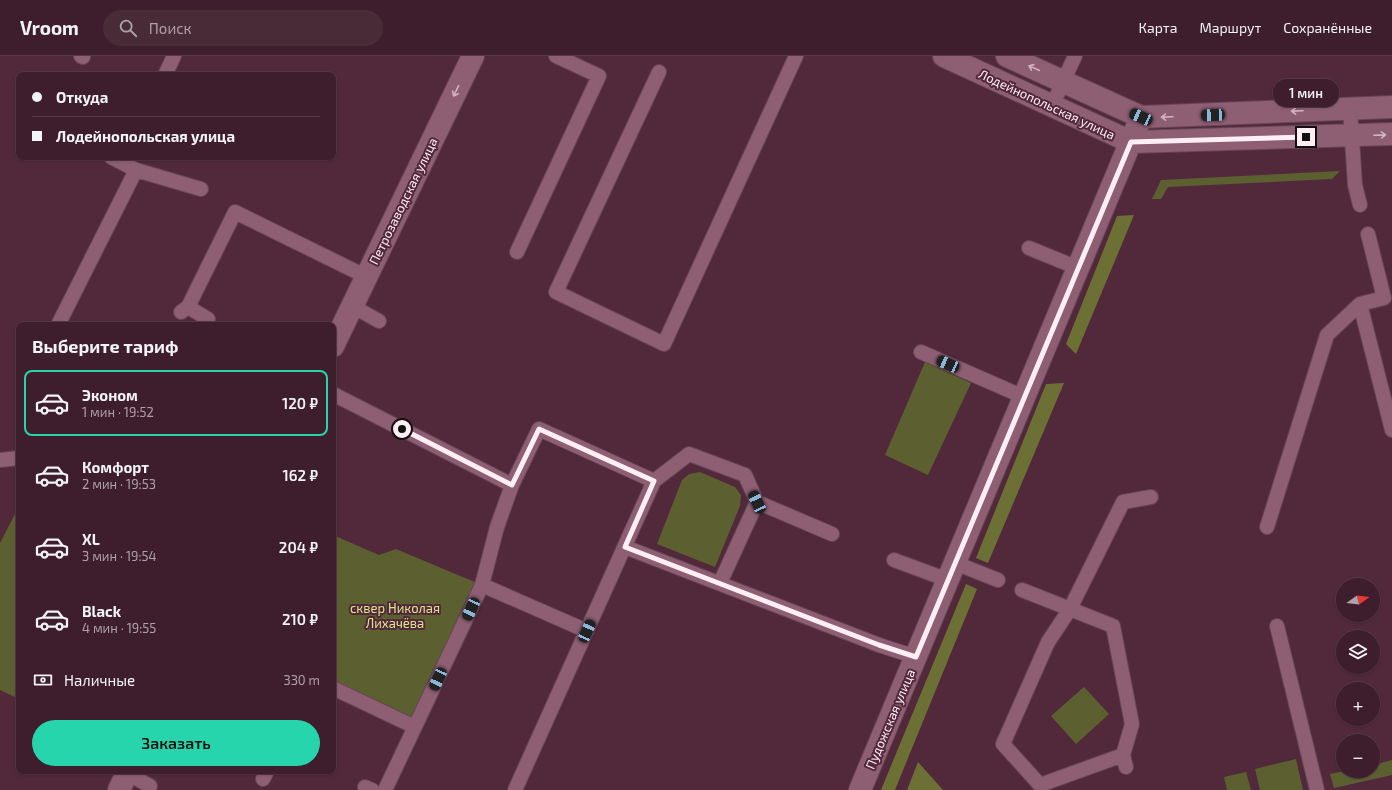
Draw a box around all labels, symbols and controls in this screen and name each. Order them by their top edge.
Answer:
search box [103,10,383,46]
text: Vroom [20,16,79,39]
icon: search [117,17,139,39]
text: Поиск [149,19,192,37]
text: Карта [1139,19,1177,36]
text: Маршрут [1199,19,1261,36]
text: Сохранённые [1283,19,1372,36]
one-way arrow [1028,64,1040,71]
street label: Лодейнопольская улица [976,65,1118,143]
callout: 1 мин [1273,79,1339,107]
one-way arrow [452,85,459,97]
text: 1 мин [1289,85,1323,101]
text: Откуда [56,88,108,106]
car [1128,107,1154,127]
one-way arrow [1291,108,1304,115]
car [1201,109,1225,121]
one-way arrow [1161,113,1174,120]
text: Лодейнопольская улица [56,127,235,145]
route end [1297,128,1315,146]
one-way arrow [1373,131,1386,139]
street label: Петрозаводская улица [365,135,441,267]
text: Выберите тариф [32,335,178,357]
car [935,354,961,374]
icon: car [34,385,70,421]
text: Эконом [82,386,138,404]
text: 120 ₽ [282,394,318,412]
text: 1 мин · 19:52 [82,404,154,420]
route start [393,420,411,438]
icon: car [34,457,70,493]
text: Комфорт [82,458,149,476]
text: 162 ₽ [283,466,318,484]
text: 2 мин · 19:53 [82,476,156,492]
car [746,489,768,515]
icon: car [34,529,70,565]
text: XL [82,530,100,548]
text: 204 ₽ [279,538,318,556]
text: 3 мин · 19:54 [82,548,157,564]
north arrow [1336,578,1380,622]
map controls [1336,578,1380,778]
car [460,596,482,622]
park label: сквер Николая Лихачёва [350,600,440,631]
icon: car [34,601,70,637]
text: Black [82,602,121,620]
text: 210 ₽ [282,610,318,628]
car [577,618,597,644]
text: 4 мин · 19:55 [82,620,156,636]
button: layers [1336,630,1380,674]
car [427,666,449,692]
street label: Пудожская улица [862,667,918,771]
icon: cash [32,669,54,691]
text: Наличные [64,671,135,689]
text: 330 m [283,672,320,688]
button: + [1336,682,1380,726]
button: Заказать [32,720,320,766]
button: − [1336,734,1380,778]

